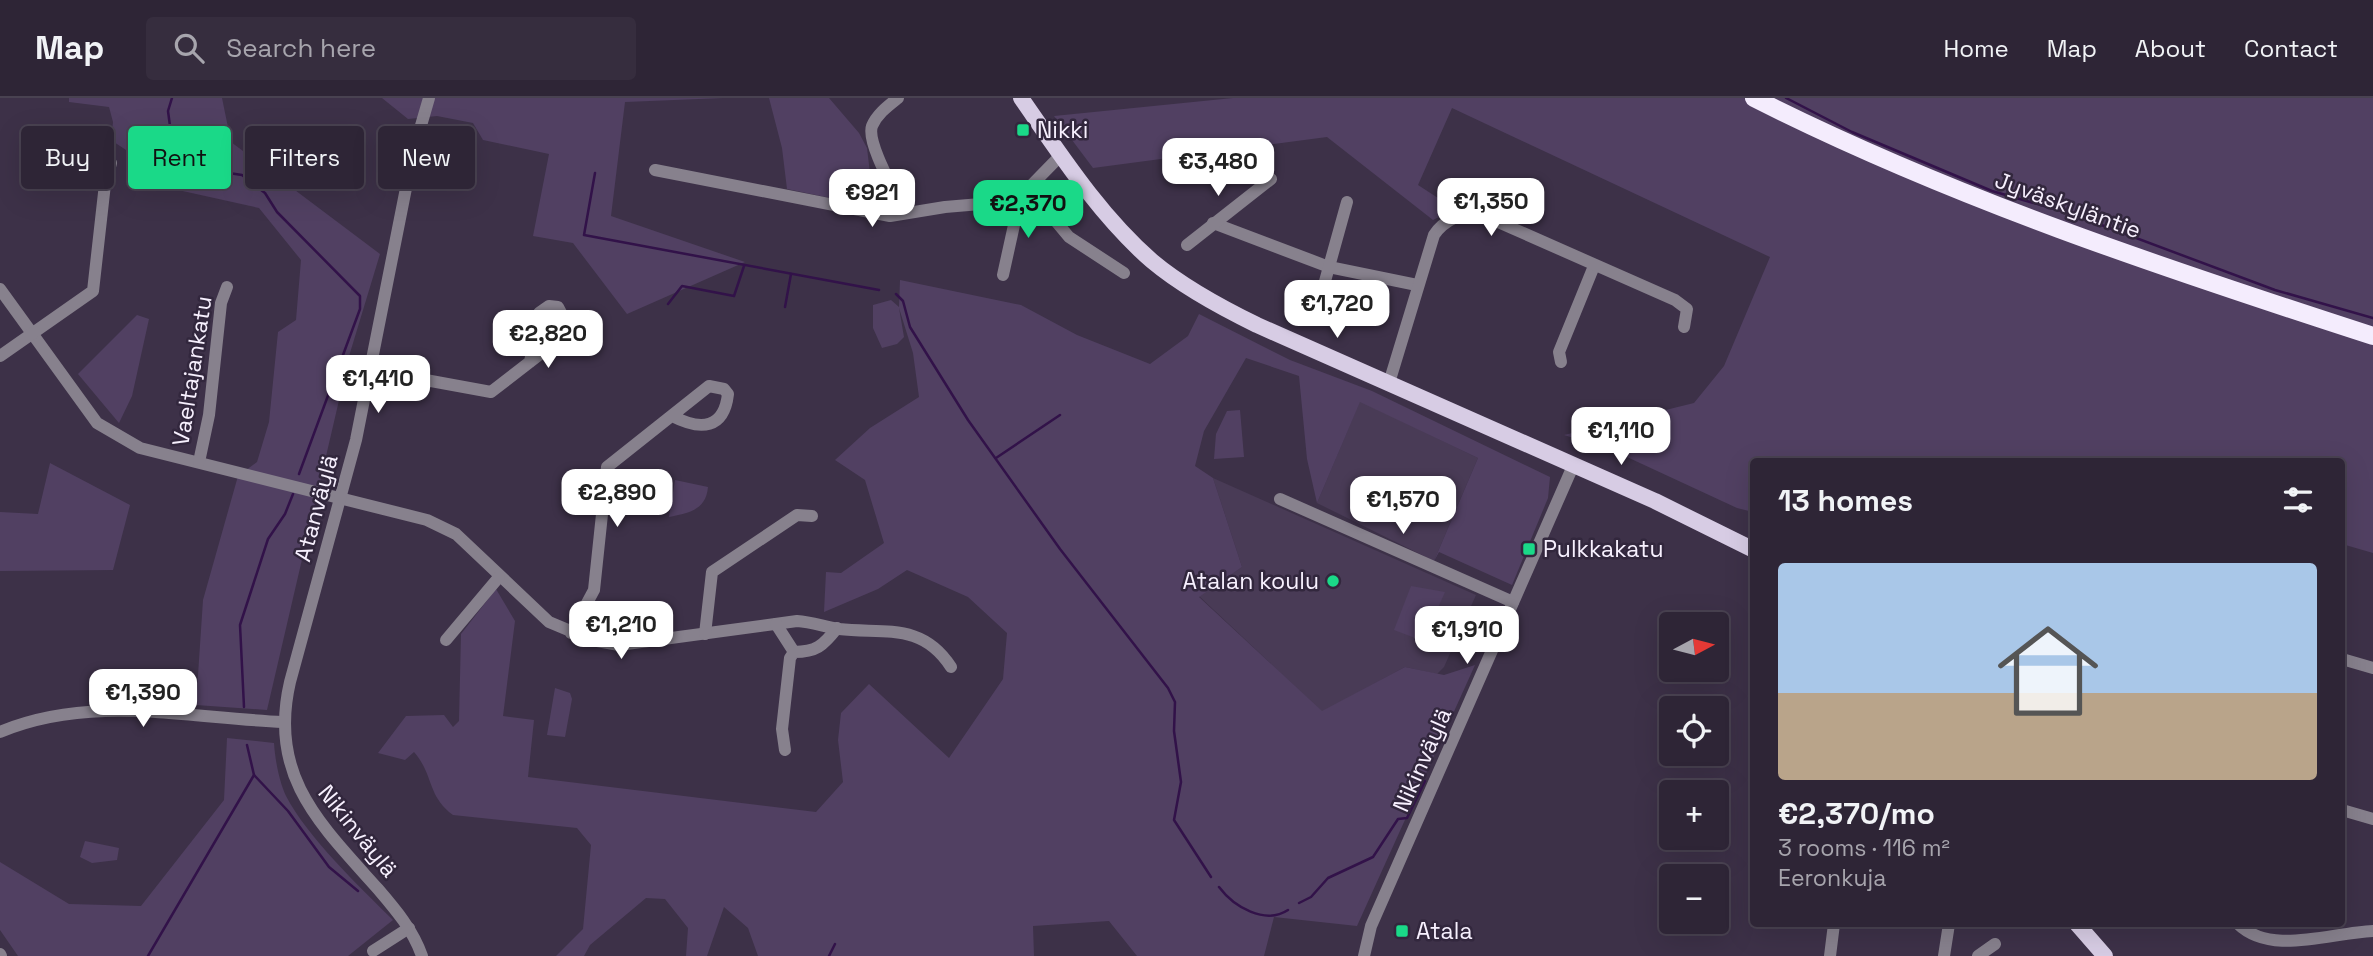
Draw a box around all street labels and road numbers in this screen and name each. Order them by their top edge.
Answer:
street label: Jyväskyläntie [1991,165,2145,245]
street label: Vaeltajankatu [165,294,219,448]
street label: Atanväylä [287,451,345,565]
street label: Nikinväylä [1386,703,1458,817]
street label: Nikinväylä [312,779,404,883]

